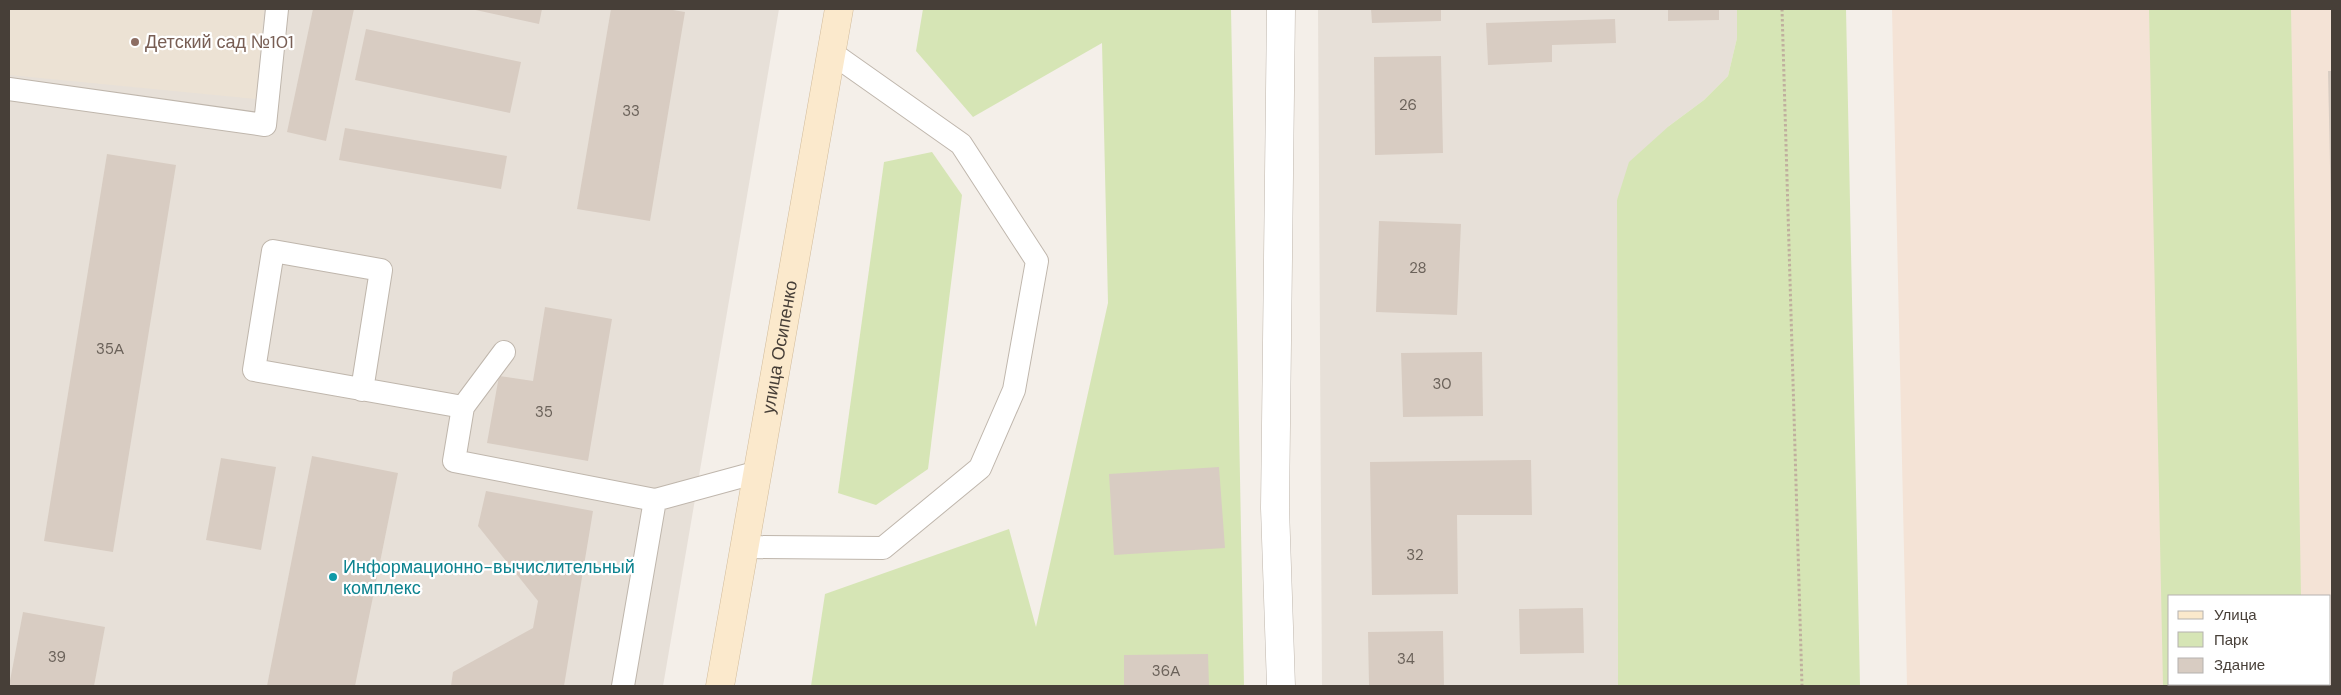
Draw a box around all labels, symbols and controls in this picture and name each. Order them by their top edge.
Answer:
place label: Детский сад №101 [145,30,294,54]
marker: Детский сад №101 [129,36,141,48]
house number: 26 [1399,95,1417,115]
house number: 33 [622,101,640,121]
house number: 28 [1409,258,1427,278]
street label: улица Осипенко [756,279,803,416]
house number: 35А [96,339,124,359]
house number: 30 [1432,374,1452,394]
house number: 35 [535,402,553,422]
house number: 32 [1406,545,1424,565]
place label: Информационно-вычислительный комплекс [343,555,635,600]
marker: Информационно-вычислительный комплекс [327,571,339,583]
legend [2168,595,2331,685]
text: Улица [2214,605,2257,625]
text: Парк [2214,630,2248,650]
house number: 39 [48,647,66,667]
house number: 34 [1397,649,1415,669]
text: Здание [2214,655,2265,675]
house number: 36А [1152,661,1180,681]

